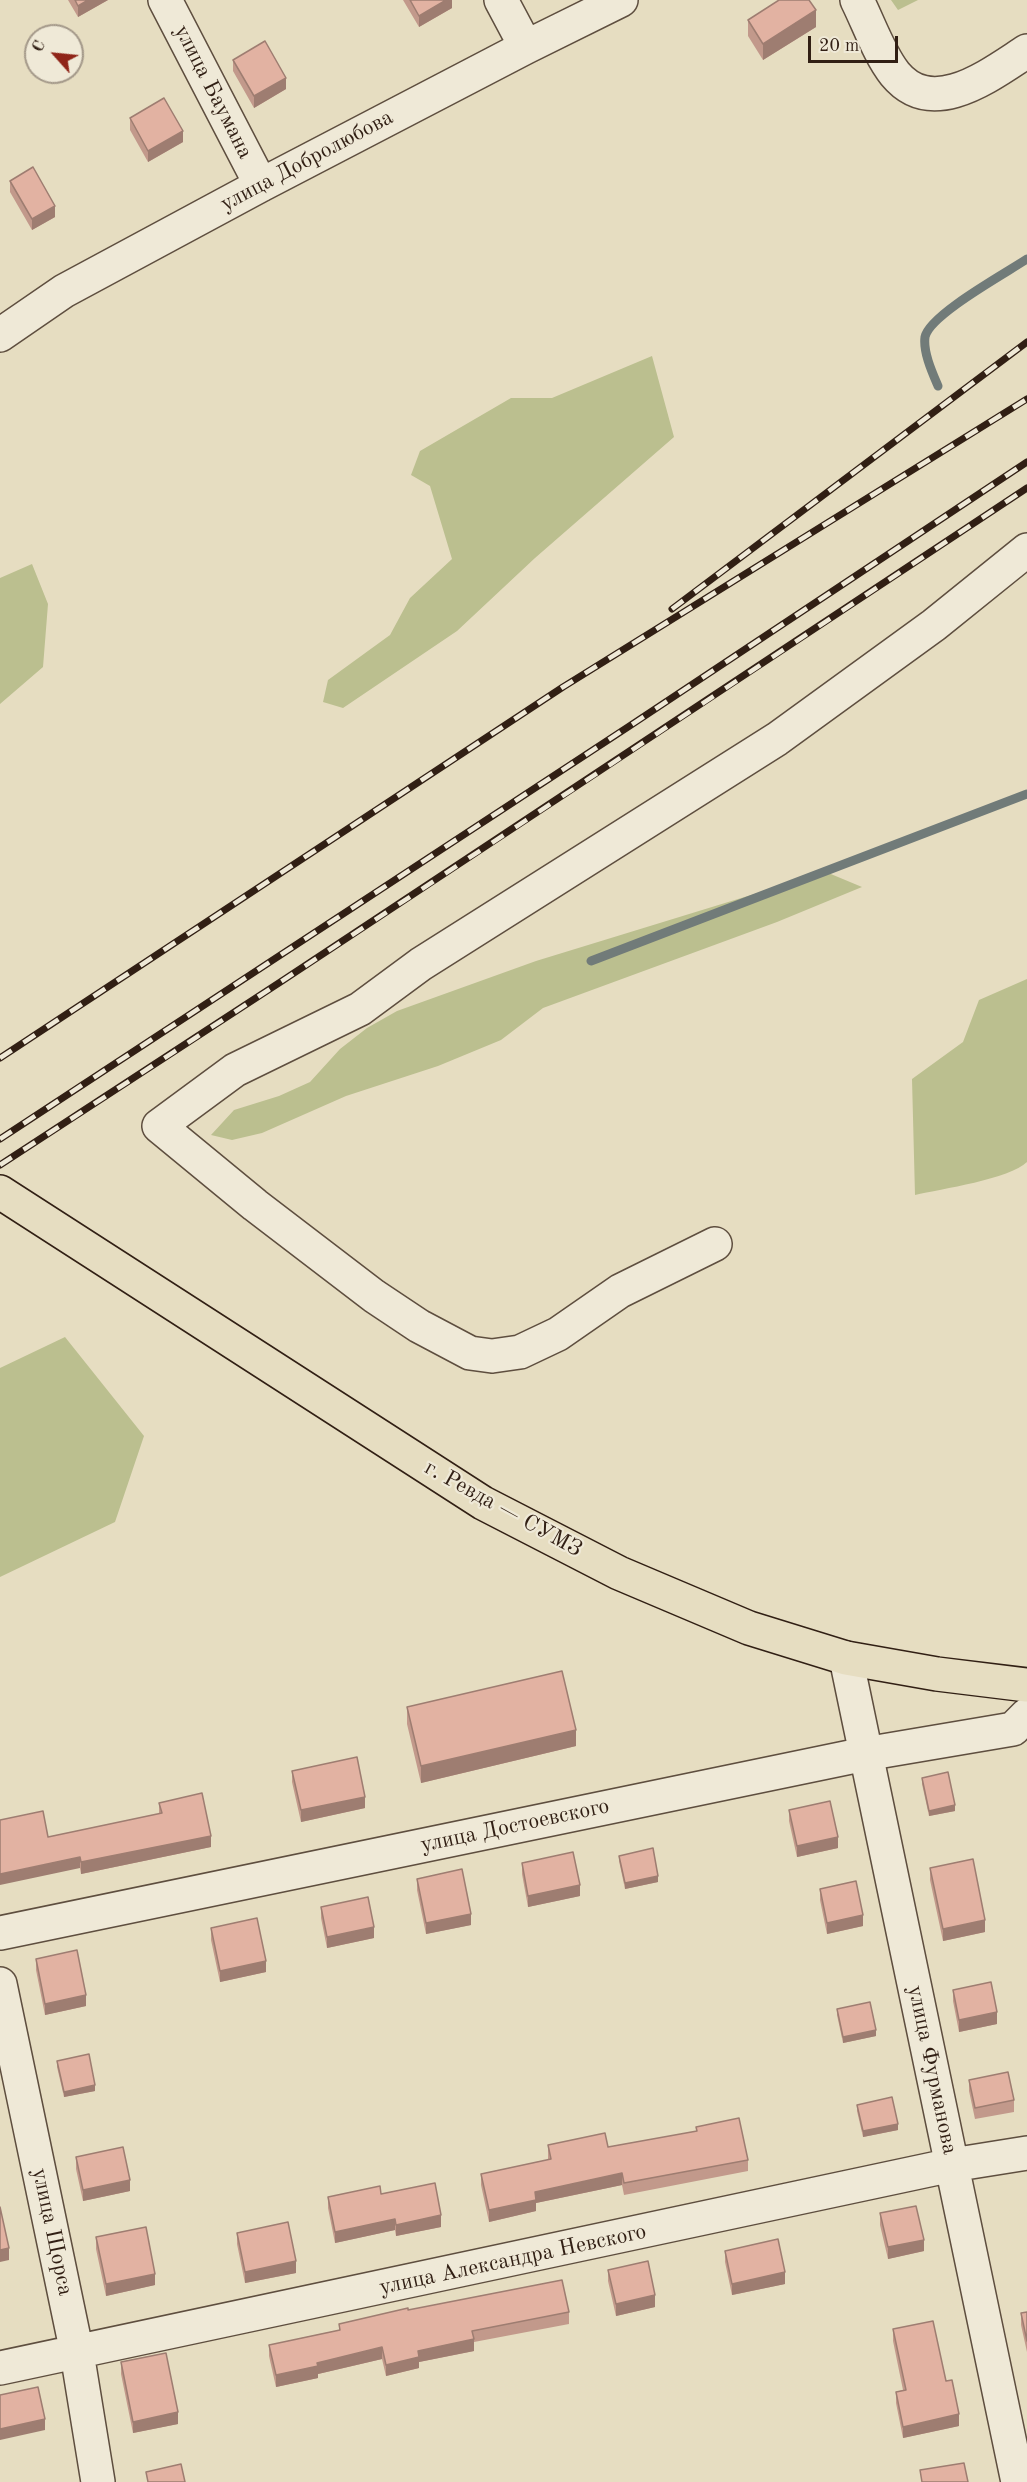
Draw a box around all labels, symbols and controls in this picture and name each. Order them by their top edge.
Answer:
street label: улица Баумана [168,21,258,163]
north arrow [24,24,84,84]
scale bar [811,24,901,62]
text: 20 m [819,37,859,55]
text: С [30,38,49,55]
street label: улица Добролюбова [216,104,398,218]
street label: г. Ревда — СУМЗ [420,1455,586,1563]
street label: улица Достоевского [418,1793,612,1859]
street label: улица Фурманова [901,1983,963,2157]
street label: улица Щорса [26,2166,78,2298]
street label: улица Александра Невского [377,2219,649,2301]

